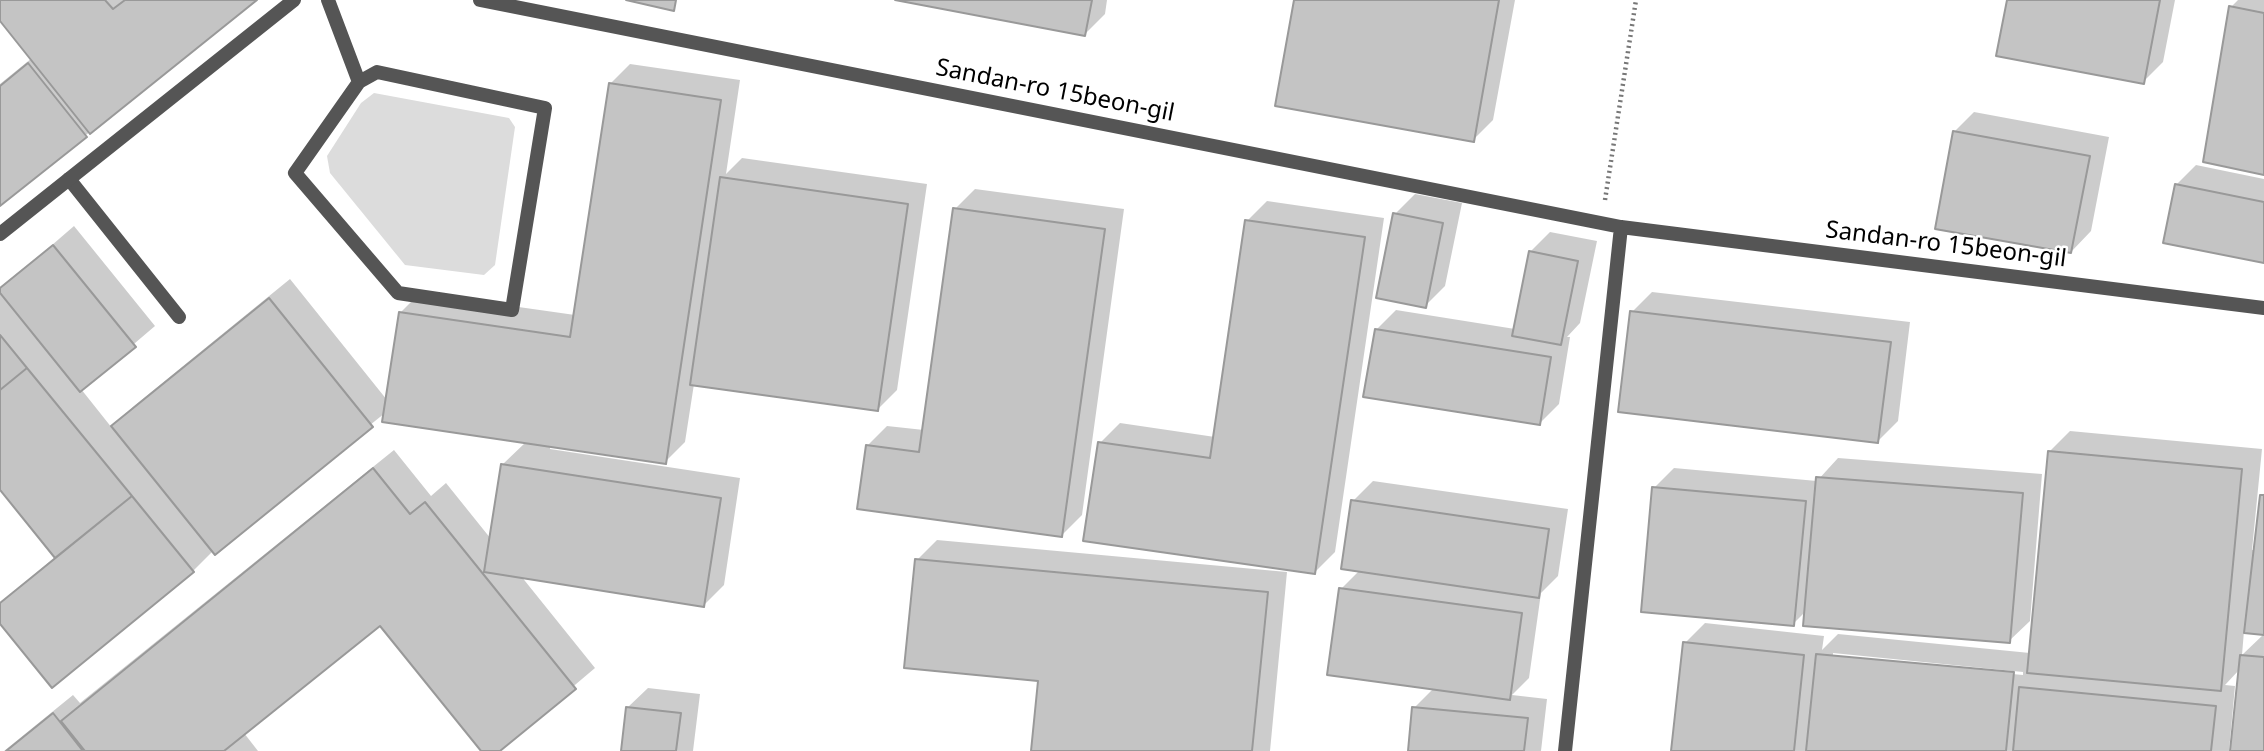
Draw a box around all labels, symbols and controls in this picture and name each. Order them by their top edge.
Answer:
street label: Sandan-ro 15beon-gil [933,54,1177,128]
street label: Sandan-ro 15beon-gil [1824,216,2068,274]

